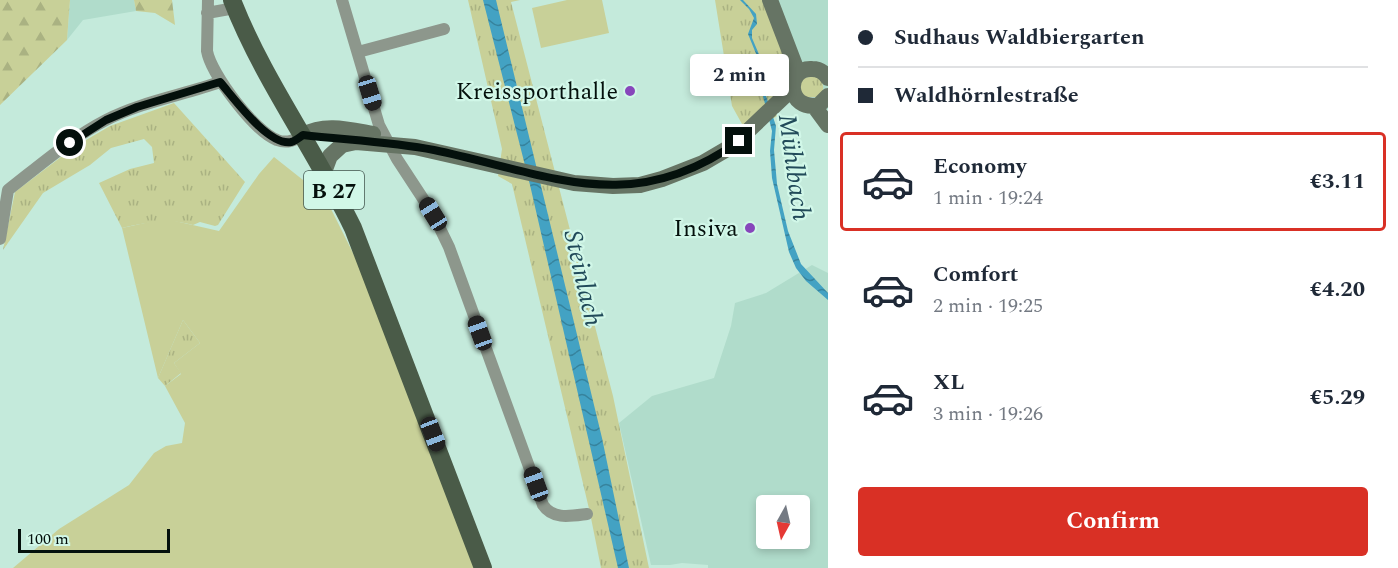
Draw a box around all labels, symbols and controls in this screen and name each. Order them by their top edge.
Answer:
text: Sudhaus Waldbiergarten [894,21,1145,54]
callout: 2 min [690,54,789,96]
text: 2 min [713,60,766,90]
car [356,73,384,113]
place label: Kreissporthalle [456,74,618,110]
text: Waldhörnlestraße [894,79,1079,112]
marker: Kreissporthalle [623,84,637,98]
water label: Mühlbach [767,111,821,223]
route end [725,127,752,154]
route start [56,129,83,156]
text: Economy [933,150,1026,183]
icon: car [861,155,915,209]
text: €3.11 [1310,165,1365,198]
road number: B 27 [304,171,364,209]
text: 1 min · 19:24 [933,183,1043,213]
car [416,194,450,234]
place label: Insiva [674,211,738,247]
marker: Insiva [743,221,757,235]
water label: Steinlach [553,226,614,330]
text: Comfort [933,258,1018,291]
icon: car [861,263,915,317]
text: €4.20 [1310,273,1365,306]
text: 2 min · 19:25 [933,291,1043,321]
car [465,313,495,353]
text: XL [933,366,964,399]
icon: car [861,371,915,425]
text: €5.29 [1310,381,1365,414]
text: 3 min · 19:26 [933,399,1043,429]
car [418,414,448,454]
car [521,464,551,504]
button: Confirm [858,487,1368,556]
north arrow [756,495,810,549]
map controls [756,495,810,549]
scale bar [18,526,170,554]
text: 100 m [27,527,69,551]

